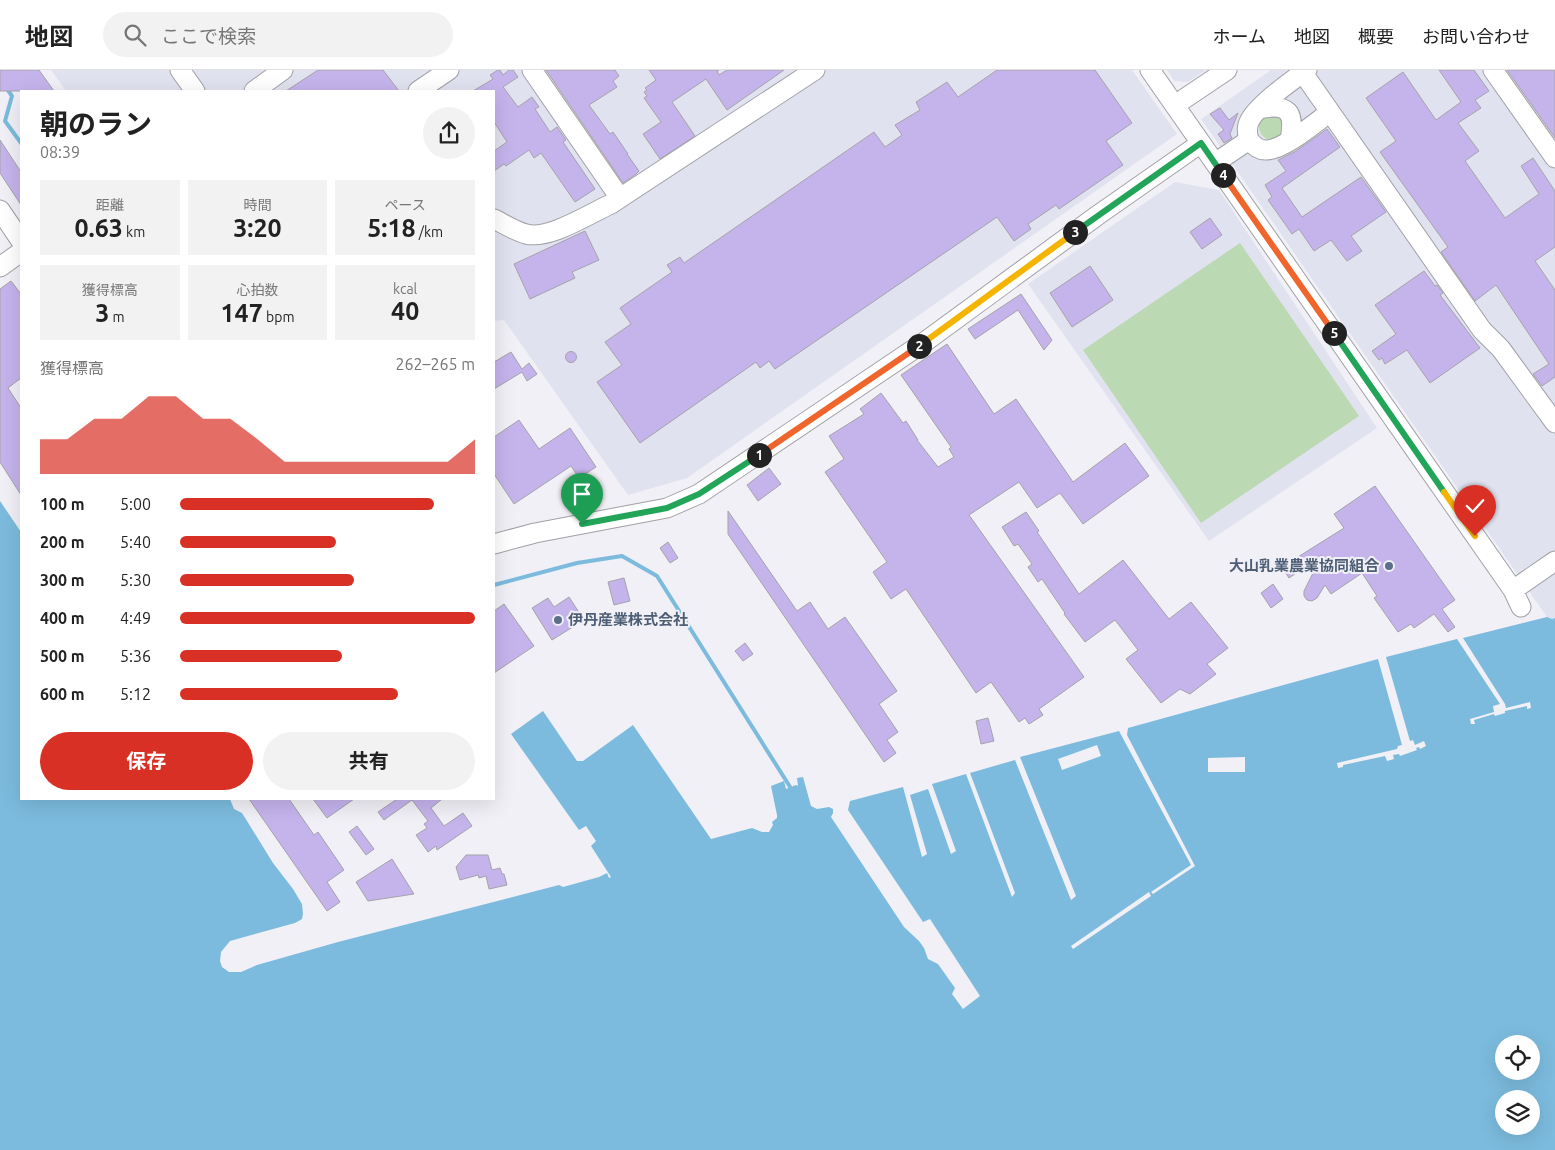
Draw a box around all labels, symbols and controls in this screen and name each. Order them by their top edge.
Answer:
search box [103,12,453,57]
icon: search [121,21,149,49]
text: 地図 [25,23,73,50]
text: ここで検索 [161,25,256,47]
text: ホーム [1213,26,1266,46]
text: 地図 [1294,26,1330,46]
text: 概要 [1358,26,1394,46]
text: お問い合わせ [1422,26,1530,46]
button: share [423,107,475,159]
text: 朝のラン [40,108,152,139]
text: 08:39 [40,143,80,161]
pin: 4 [1210,162,1236,188]
text: 4 [1220,167,1227,183]
text: 距離 [96,197,124,213]
text: 時間 [243,197,271,213]
text: ペース [385,197,426,213]
text: 0.63 [74,214,123,242]
text: 3:20 [233,214,282,242]
text: 5:18 [367,214,416,242]
pin: 3 [1062,220,1088,244]
text: km [123,224,145,240]
text: /km [416,224,443,240]
text: 3 [1072,224,1079,240]
text: kcal [393,281,417,297]
text: 獲得標高 [82,282,138,298]
text: 心拍数 [236,282,278,298]
text: 40 [391,297,419,325]
text: 3 [95,299,109,327]
text: 147 [221,299,263,327]
text: m [109,309,125,325]
text: bpm [263,309,294,325]
pin: 5 [1322,320,1346,346]
text: 5 [1331,325,1338,341]
pin: 2 [906,334,932,358]
text: 2 [916,338,923,354]
text: 262–265 m [395,355,475,373]
text: 獲得標高 [40,359,104,377]
pin: 1 [746,442,772,468]
text: 1 [756,447,763,463]
pin [561,473,603,524]
icon: arrive [568,480,596,508]
pin [1454,485,1496,536]
icon: check [1461,492,1489,520]
text: 100 m [40,495,85,513]
text: 5:00 [120,495,151,513]
text: 200 m [40,533,85,551]
text: 5:40 [120,533,151,551]
place label: 大山乳業農業協同組合 [1229,557,1380,574]
marker: 大山乳業農業協同組合 [1383,560,1395,572]
text: 300 m [40,571,85,589]
text: 5:30 [120,571,151,589]
text: 400 m [40,609,85,627]
text: 4:49 [120,609,151,627]
place label: 伊丹産業株式会社 [568,611,688,628]
marker: 伊丹産業株式会社 [552,614,564,626]
text: 500 m [40,647,85,665]
text: 5:36 [120,647,151,665]
text: 600 m [40,685,85,703]
text: 5:12 [120,685,151,703]
button: 保存 [40,732,253,790]
button: 共有 [263,732,475,790]
map controls [1495,1035,1540,1135]
button: locate [1495,1035,1540,1080]
button: layers [1495,1090,1540,1135]

